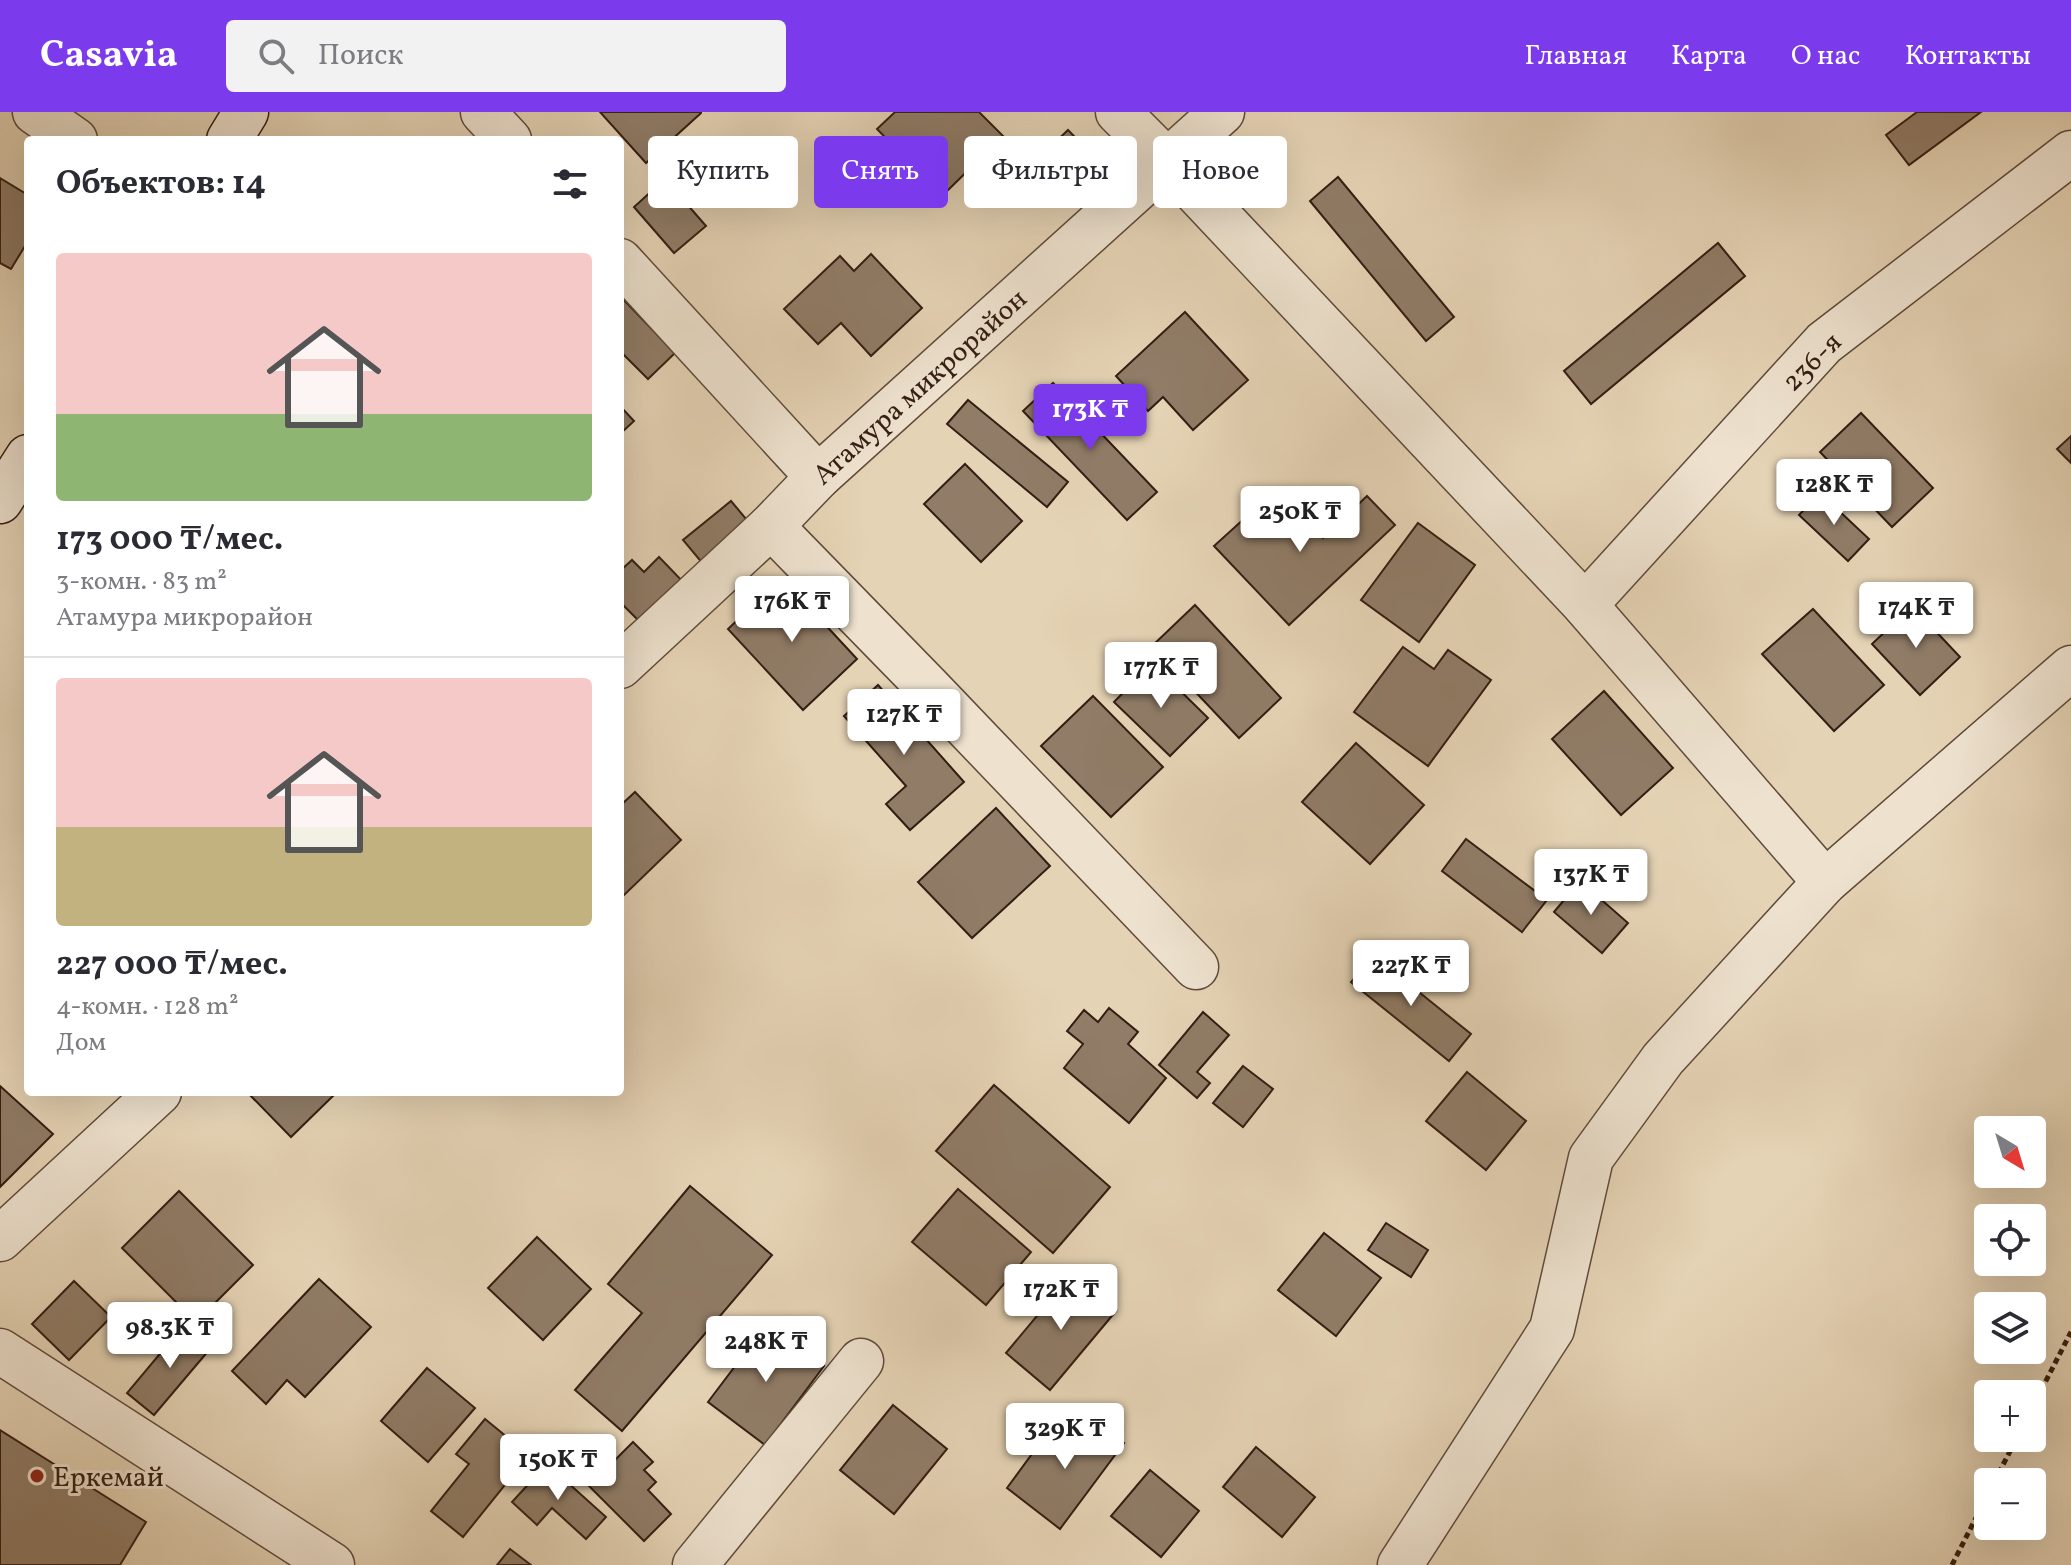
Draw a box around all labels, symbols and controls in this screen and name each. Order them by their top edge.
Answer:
search box [226,20,786,92]
text: Casavia [40,30,178,83]
icon: search [254,34,298,78]
text: Поиск [318,35,404,77]
text: Главная [1525,37,1627,76]
text: Карта [1671,37,1747,76]
text: О нас [1791,37,1861,76]
text: Контакты [1905,37,2031,76]
chip: Купить [648,136,798,208]
chip: Снять [814,136,948,208]
chip: Фильтры [964,136,1137,208]
chip: Новое [1153,136,1287,208]
text: Объектов: 14 [56,161,266,208]
icon: filters [548,162,592,206]
street label: Атамура микрорайон [805,281,1036,495]
icon: home [252,305,396,449]
street label: 236-я [1774,324,1851,401]
pin: 173K ₸ [1025,384,1155,452]
text: 173K ₸ [1052,392,1128,428]
pin: 128K ₸ [1769,459,1899,527]
text: 128K ₸ [1794,467,1874,503]
pin: 250K ₸ [1235,486,1365,554]
text: 250K ₸ [1259,494,1341,530]
text: 173 000 ₸/мес. [56,517,284,564]
text: 3-комн. · 83 m² [56,564,227,600]
pin: 176K ₸ [727,576,857,644]
pin: 174K ₸ [1851,582,1981,650]
text: 176K ₸ [753,584,831,620]
text: 174K ₸ [1877,590,1955,626]
text: Атамура микрорайон [56,600,313,636]
pin: 177K ₸ [1096,642,1226,710]
text: 177K ₸ [1123,650,1199,686]
pin: 127K ₸ [839,689,969,757]
text: 127K ₸ [865,697,943,733]
icon: home [252,730,396,874]
pin: 137K ₸ [1526,849,1656,917]
text: 137K ₸ [1552,857,1630,893]
pin: 227K ₸ [1346,940,1476,1008]
text: 227 000 ₸/мес. [56,942,288,989]
text: 227K ₸ [1371,948,1451,984]
text: 4-комн. · 128 m² [56,989,239,1025]
text: Дом [56,1025,106,1061]
north arrow [1974,1116,2046,1188]
map controls [1974,1116,2046,1540]
button: locate [1974,1204,2046,1276]
pin: 172K ₸ [996,1264,1126,1332]
text: 172K ₸ [1022,1272,1100,1308]
button: layers [1974,1292,2046,1364]
pin: 98.3K ₸ [96,1302,244,1370]
text: 98.3K ₸ [125,1310,215,1346]
pin: 248K ₸ [701,1316,831,1384]
text: 248K ₸ [724,1324,808,1360]
button: + [1974,1380,2046,1452]
pin: 329K ₸ [1000,1403,1130,1471]
text: 329K ₸ [1024,1411,1106,1447]
pin: 150K ₸ [493,1434,623,1502]
text: 150K ₸ [518,1442,598,1478]
place label: Еркемай [53,1459,164,1498]
marker: Еркемай [28,1467,46,1485]
button: − [1974,1468,2046,1540]

